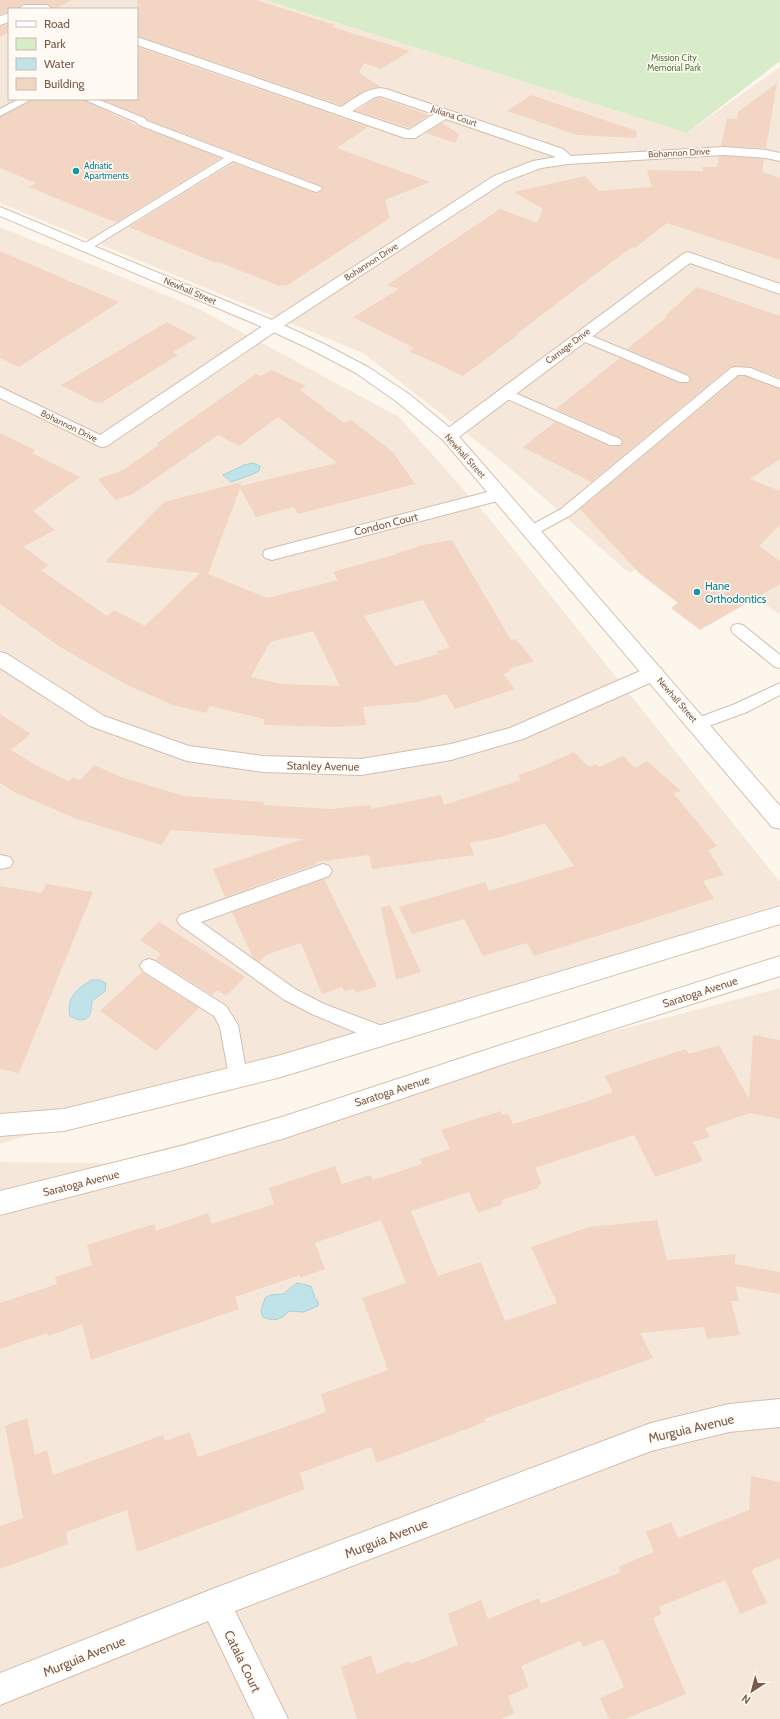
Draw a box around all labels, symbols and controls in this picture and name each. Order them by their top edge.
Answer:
legend [8,8,138,100]
text: Road [44,16,70,31]
text: Park [44,36,66,51]
park label: Mission City Memorial Park [647,52,701,73]
text: Water [44,56,75,71]
text: Building [44,76,86,91]
street label: Juliana Court [429,102,478,128]
street label: Bohannon Drive [648,145,710,160]
place label: Adriatic Apartments [84,160,129,181]
marker: Adriatic Apartments [71,166,81,176]
street label: Bohannon Drive [342,240,400,283]
street label: Newhall Street [162,275,218,307]
street label: Carriage Drive [543,325,593,366]
street label: Bohannon Drive [39,407,100,444]
street label: Newhall Street [443,431,488,480]
street label: Condon Court [353,509,420,539]
place label: Hane Orthodontics [705,579,767,606]
marker: Hane Orthodontics [692,587,702,597]
street label: Newhall Street [655,675,700,724]
street label: Stanley Avenue [287,758,360,774]
street label: Saratoga Avenue [661,973,740,1011]
street label: Saratoga Avenue [353,1072,432,1110]
street label: Saratoga Avenue [41,1167,121,1199]
street label: Murguia Avenue [646,1410,736,1446]
street label: Murguia Avenue [342,1515,430,1561]
street label: Catala Court [221,1627,265,1695]
street label: Murguia Avenue [40,1632,128,1680]
north arrow [732,1671,772,1711]
text: N [739,1691,753,1707]

